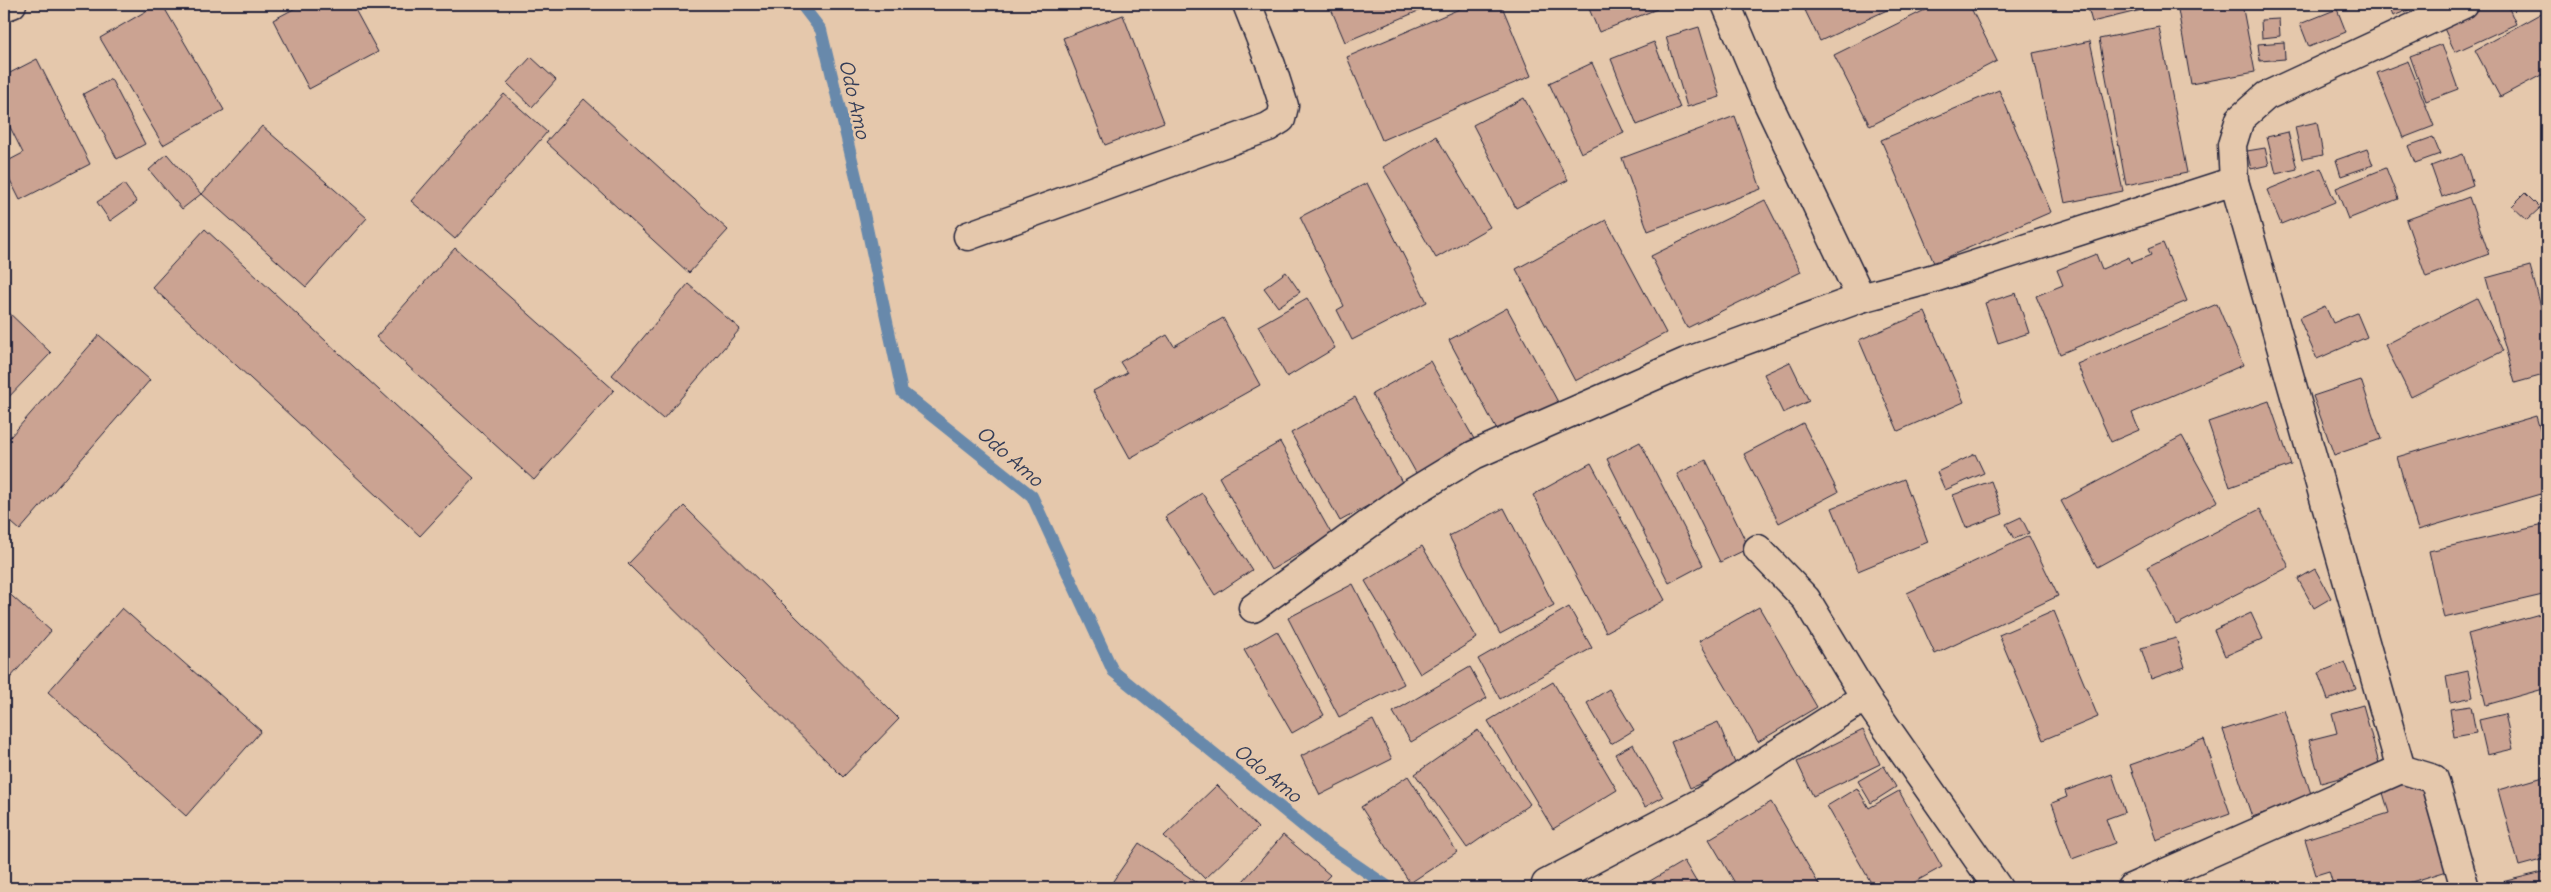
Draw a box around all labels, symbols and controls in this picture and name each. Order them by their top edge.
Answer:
water label: Odo Amo [834,57,876,142]
water label: Odo Amo [972,420,1049,492]
water label: Odo Amo [1229,738,1308,809]

